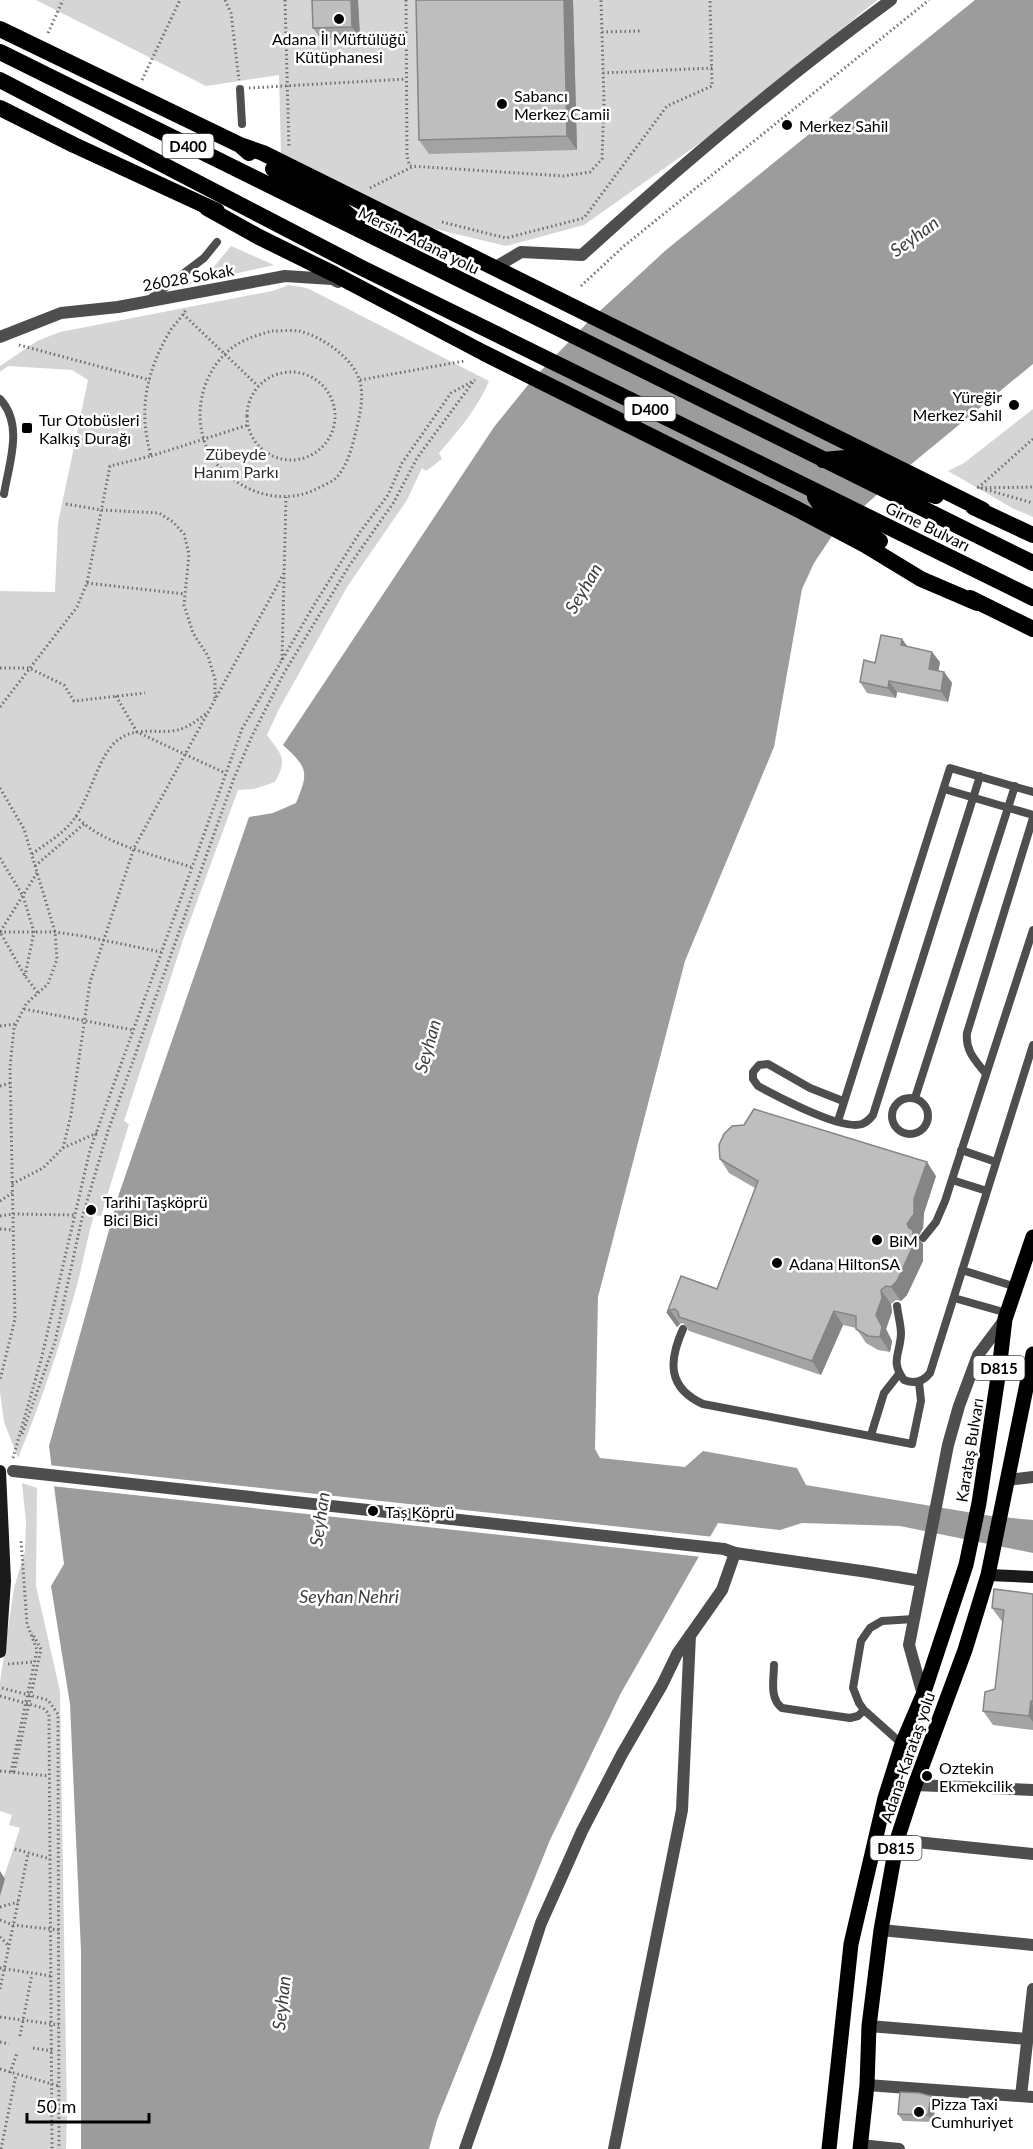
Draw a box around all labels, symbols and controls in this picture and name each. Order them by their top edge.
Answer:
marker: Adana İl Müftülüğü Kütüphanesi [332,12,346,26]
place label: Adana İl Müftülüğü Kütüphanesi [272,29,406,66]
place label: Sabancı Merkez Camii [514,86,610,123]
marker: Sabancı Merkez Camii [495,97,509,111]
place label: Merkez Sahil [799,116,888,135]
marker: Merkez Sahil [780,118,794,132]
road number: D400 [162,134,213,158]
street label: Mersin-Adana yolu [355,202,483,278]
water label: Seyhan [886,211,942,261]
street label: 26028 Sokak [141,259,236,294]
place label: Yüreğir Merkez Sahil [913,387,1002,424]
road number: D400 [624,397,676,421]
marker: Yüreğir Merkez Sahil [1007,398,1021,412]
place label: Tur Otobüsleri Kalkış Durağı [39,410,140,447]
marker: Tur Otobüsleri Kalkış Durağı [20,421,34,435]
park label: Zübeyde Hanım Parkı [193,444,279,481]
street label: Girne Bulvarı [883,497,973,555]
water label: Seyhan [560,559,606,617]
water label: Seyhan [409,1017,445,1075]
place label: Tarihi Taşköprü Bici Bici [103,1192,208,1229]
marker: Tarihi Taşköprü Bici Bici [84,1203,98,1217]
place label: BiM [889,1231,918,1250]
marker: BiM [870,1233,884,1247]
place label: Adana HiltonSA [789,1254,900,1273]
marker: Adana HiltonSA [770,1256,784,1270]
road number: D815 [974,1356,1024,1380]
street label: Karataş Bulvarı [951,1396,987,1504]
water label: Seyhan [304,1491,334,1547]
place label: Taș Köprü [385,1502,454,1521]
marker: Taș Köprü [366,1504,380,1518]
water label: Seyhan Nehri [299,1585,399,1607]
street label: Adana-Karataş yolu [876,1689,938,1825]
place label: Oztekin Ekmekcilik [939,1758,1014,1795]
marker: Oztekin Ekmekcilik [920,1769,934,1783]
road number: D815 [870,1836,922,1860]
water label: Seyhan [267,1975,295,2031]
scale bar [27,2086,148,2124]
place label: Pizza Taxi Cumhuriyet [931,2094,1014,2131]
text: 50 m [36,2095,76,2117]
marker: Pizza Taxi Cumhuriyet [912,2105,926,2119]

